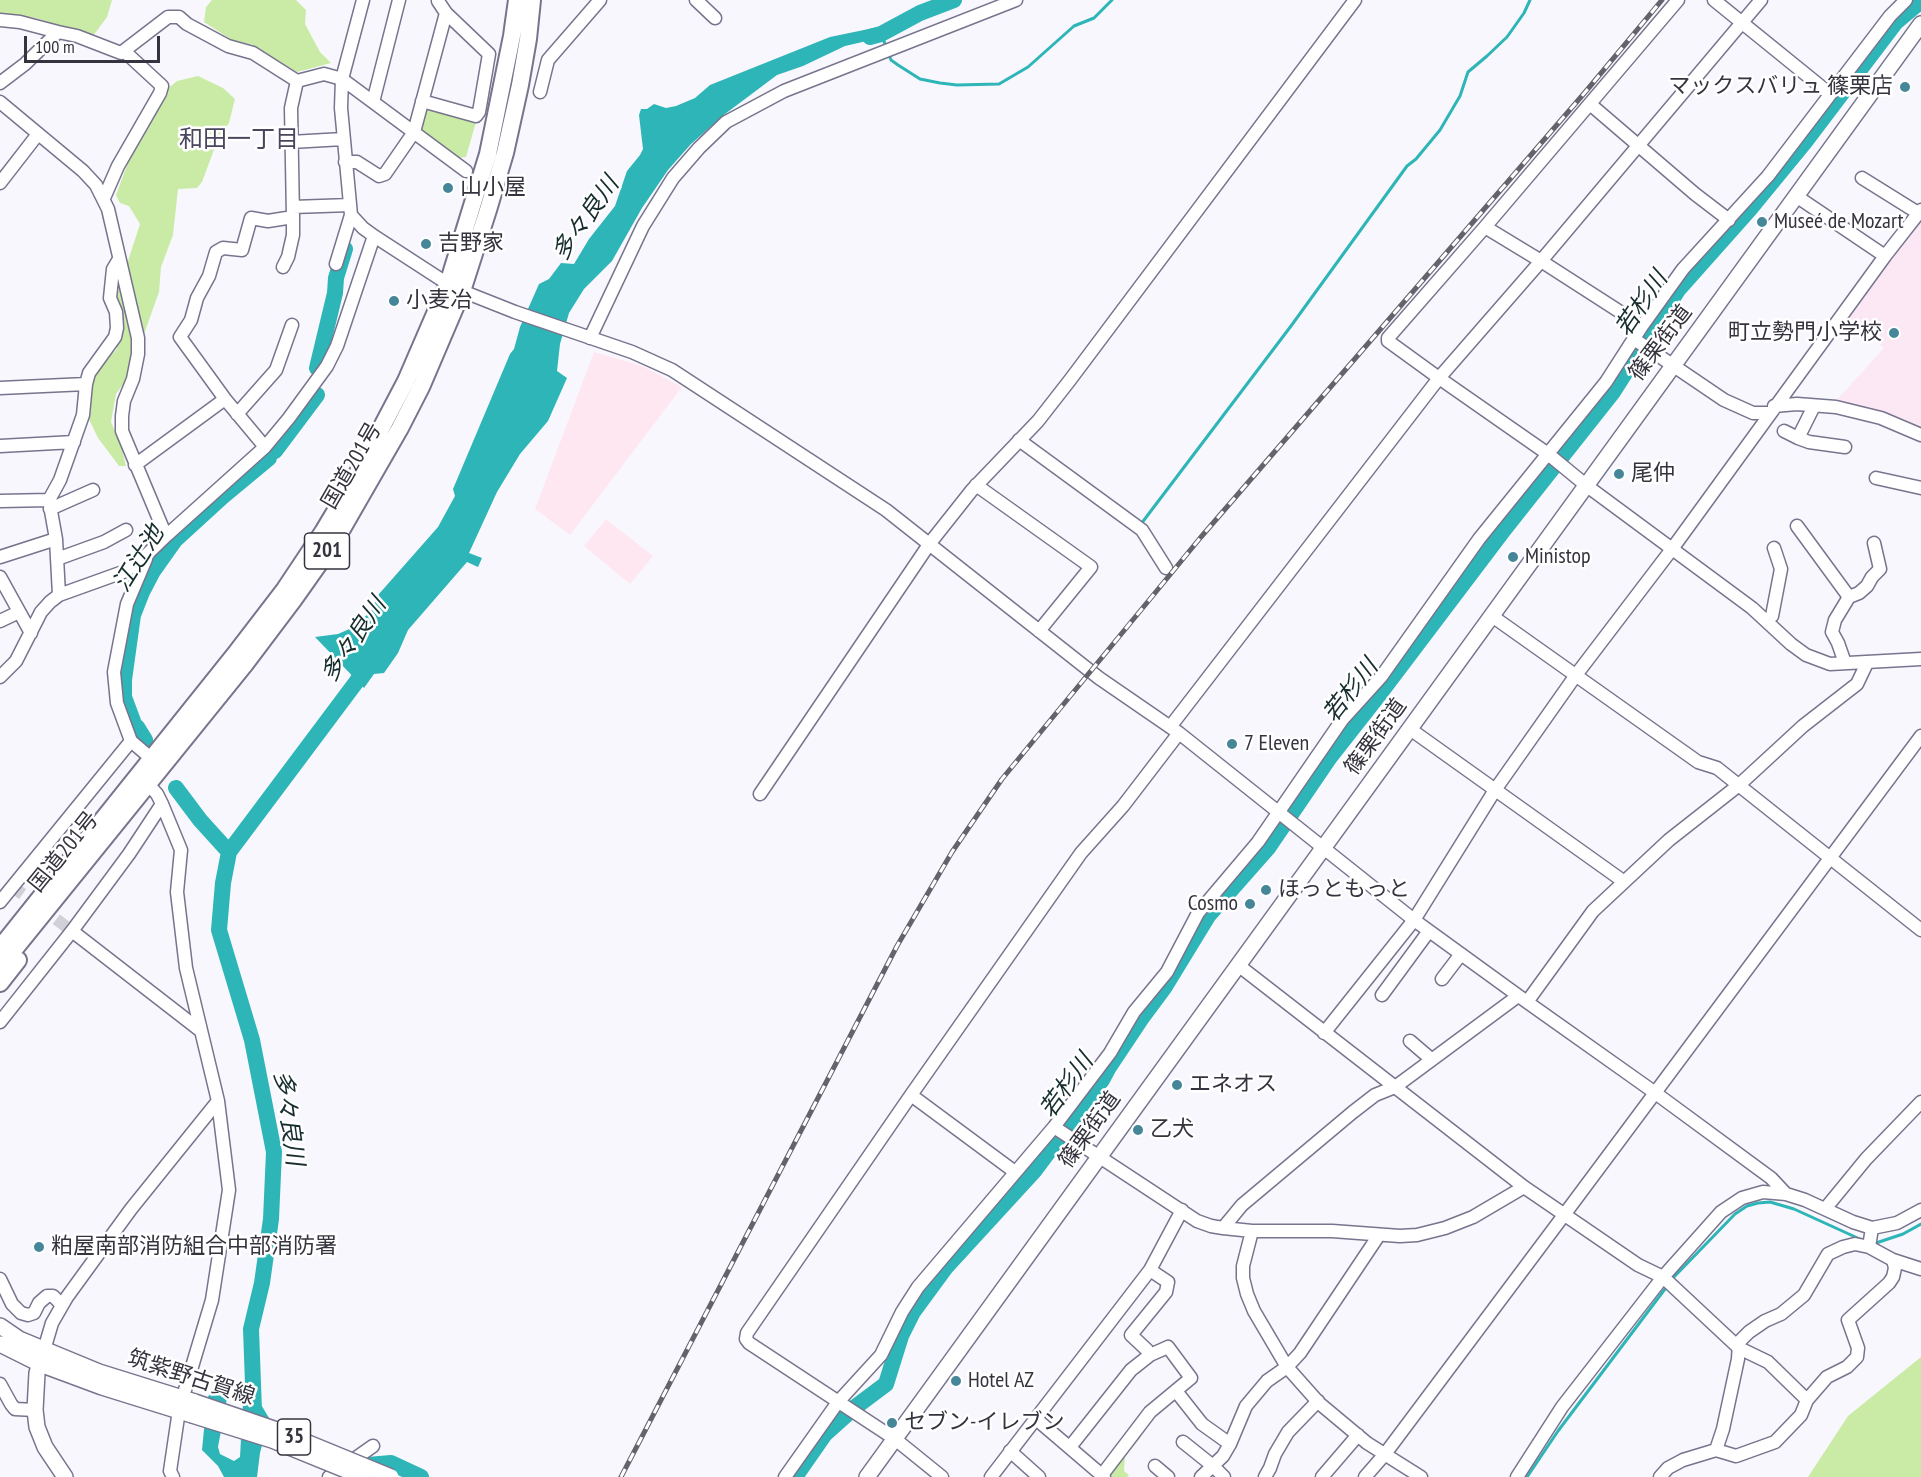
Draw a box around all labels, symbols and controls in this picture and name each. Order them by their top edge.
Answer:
scale bar [27,24,164,62]
text: 100 m [35,35,75,58]
place label: マックスバリュ 篠栗店 [1668,74,1893,100]
marker: マックスバリュ 篠栗店 [1898,80,1912,94]
district label: 和田一丁目 [179,126,299,154]
water label: 多々良川 [547,171,625,267]
place label: 山小屋 [460,175,526,201]
marker: 山小屋 [441,181,455,195]
place label: Museé de Mozart [1774,209,1904,235]
marker: Museé de Mozart [1755,215,1769,229]
place label: 吉野家 [438,231,504,257]
marker: 吉野家 [419,237,433,251]
water label: 若杉川 [1610,266,1674,342]
place label: 小麦冶 [406,288,472,314]
marker: 小麦冶 [387,294,401,308]
street label: 篠栗街道 [1624,300,1698,386]
place label: 町立勢門小学校 [1728,320,1882,346]
marker: 町立勢門小学校 [1887,326,1901,340]
street label: 国道201号 [317,418,387,514]
place label: 尾仲 [1631,461,1675,487]
marker: 尾仲 [1612,467,1626,481]
water label: 江辻池 [108,521,170,597]
road number: 201 [304,533,350,569]
place label: Ministop [1525,544,1591,570]
marker: Ministop [1506,550,1520,564]
water label: 多々良川 [315,592,393,688]
water label: 若杉川 [1317,654,1385,728]
street label: 篠栗街道 [1339,694,1413,780]
place label: 7 Eleven [1244,731,1309,757]
marker: 7 Eleven [1225,737,1239,751]
street label: 国道201号 [24,807,104,897]
place label: ほっともっと [1278,877,1410,903]
marker: ほっともっと [1259,883,1273,897]
place label: Cosmo [1188,891,1238,917]
marker: Cosmo [1243,897,1257,911]
water label: 若杉川 [1034,1048,1100,1124]
water label: 多々良川 [267,1068,309,1168]
place label: エネオス [1189,1072,1277,1098]
marker: エネオス [1170,1078,1184,1092]
street label: 篠栗街道 [1053,1087,1127,1173]
place label: 乙犬 [1150,1117,1194,1143]
marker: 乙犬 [1131,1123,1145,1137]
place label: 粕屋南部消防組合中部消防署 [51,1234,337,1260]
marker: 粕屋南部消防組合中部消防署 [32,1240,46,1254]
street label: 筑紫野古賀線 [124,1345,258,1411]
place label: Hotel AZ [968,1368,1034,1394]
marker: Hotel AZ [949,1374,963,1388]
place label: セブン-イレブン [904,1410,1064,1436]
marker: セブン-イレブン [885,1416,899,1430]
road number: 35 [278,1419,310,1455]

